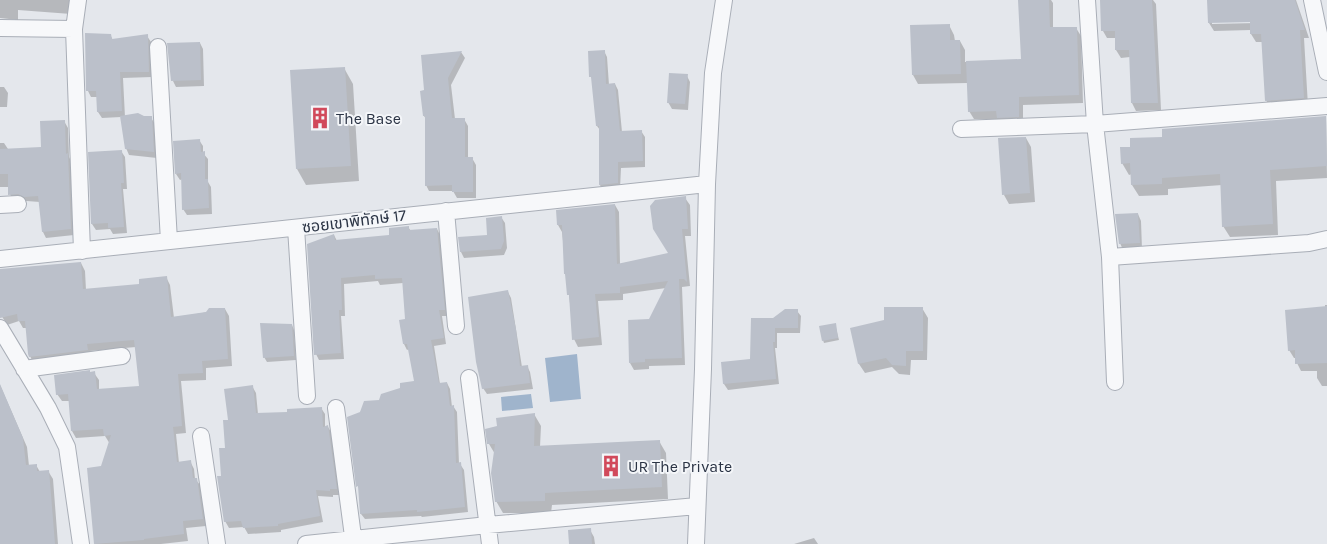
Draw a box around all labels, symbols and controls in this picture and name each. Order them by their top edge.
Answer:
building icon: The Base [307,105,333,131]
place label: The Base [336,109,401,128]
street label: ซอยเขาพิทักษ์ 17 [301,205,408,237]
building icon: UR The Private [598,453,624,479]
place label: UR The Private [628,457,732,476]

